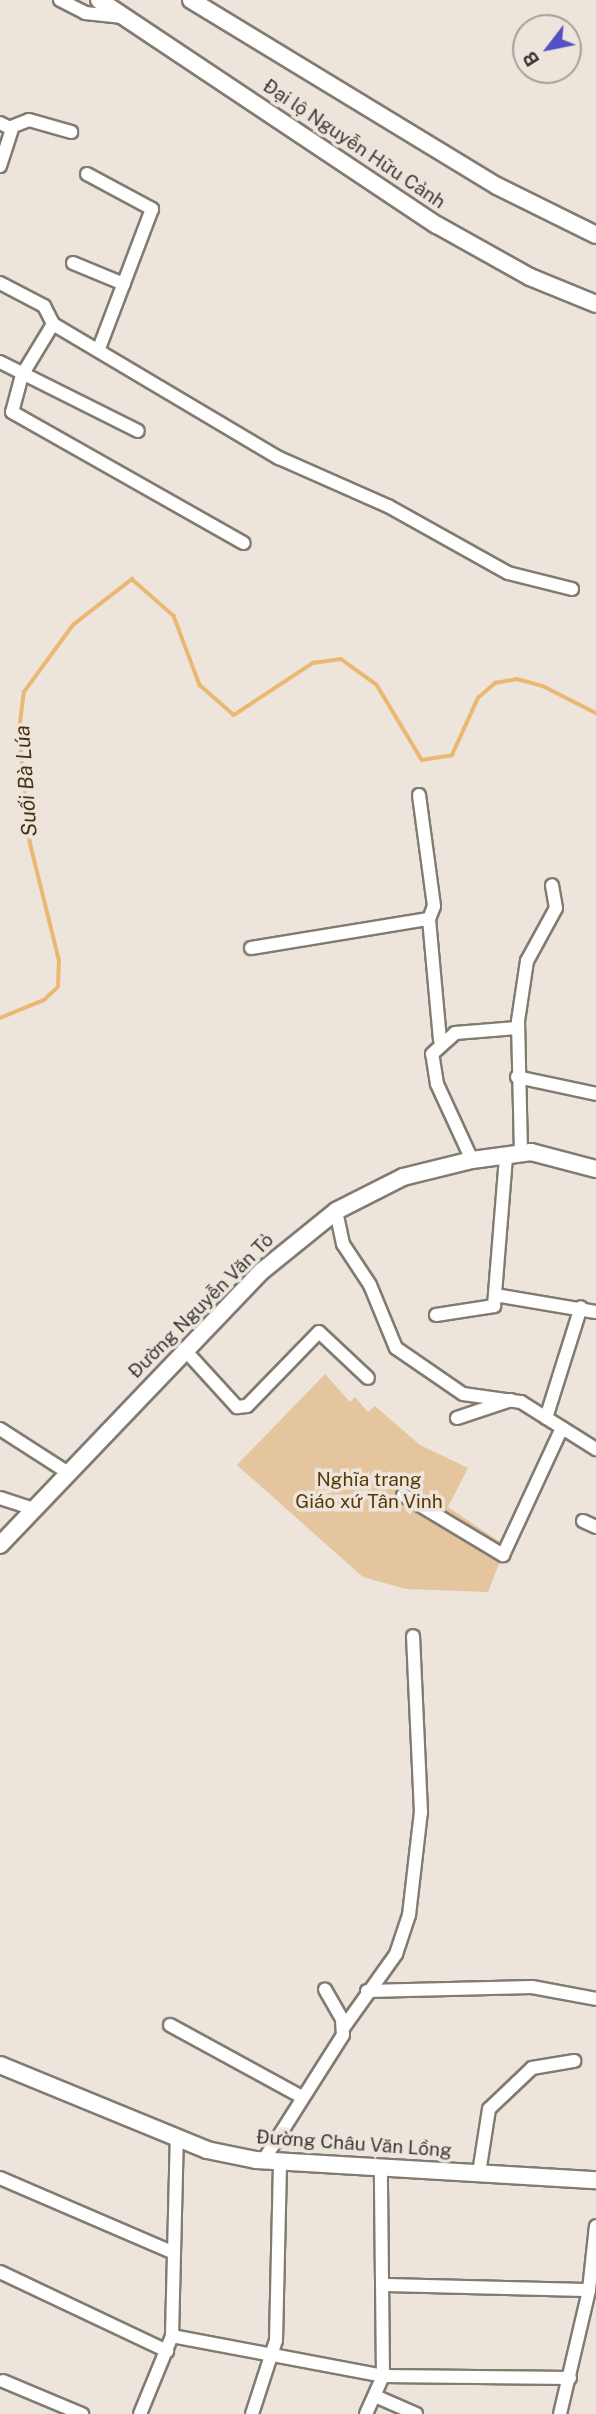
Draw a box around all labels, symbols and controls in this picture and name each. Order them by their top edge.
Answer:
north arrow [512,14,582,84]
text: B [518,48,544,70]
street label: Đại lộ Nguyễn Hữu Cảnh [259,74,449,214]
water label: Suối Bà Lúa [10,724,42,838]
street label: Đường Nguyễn Văn Tỏ [124,1229,278,1383]
park label: Nghĩa trang Giáo xứ Tân Vinh [295,1469,443,1513]
street label: Đường Châu Văn Lồng [255,2126,453,2162]

